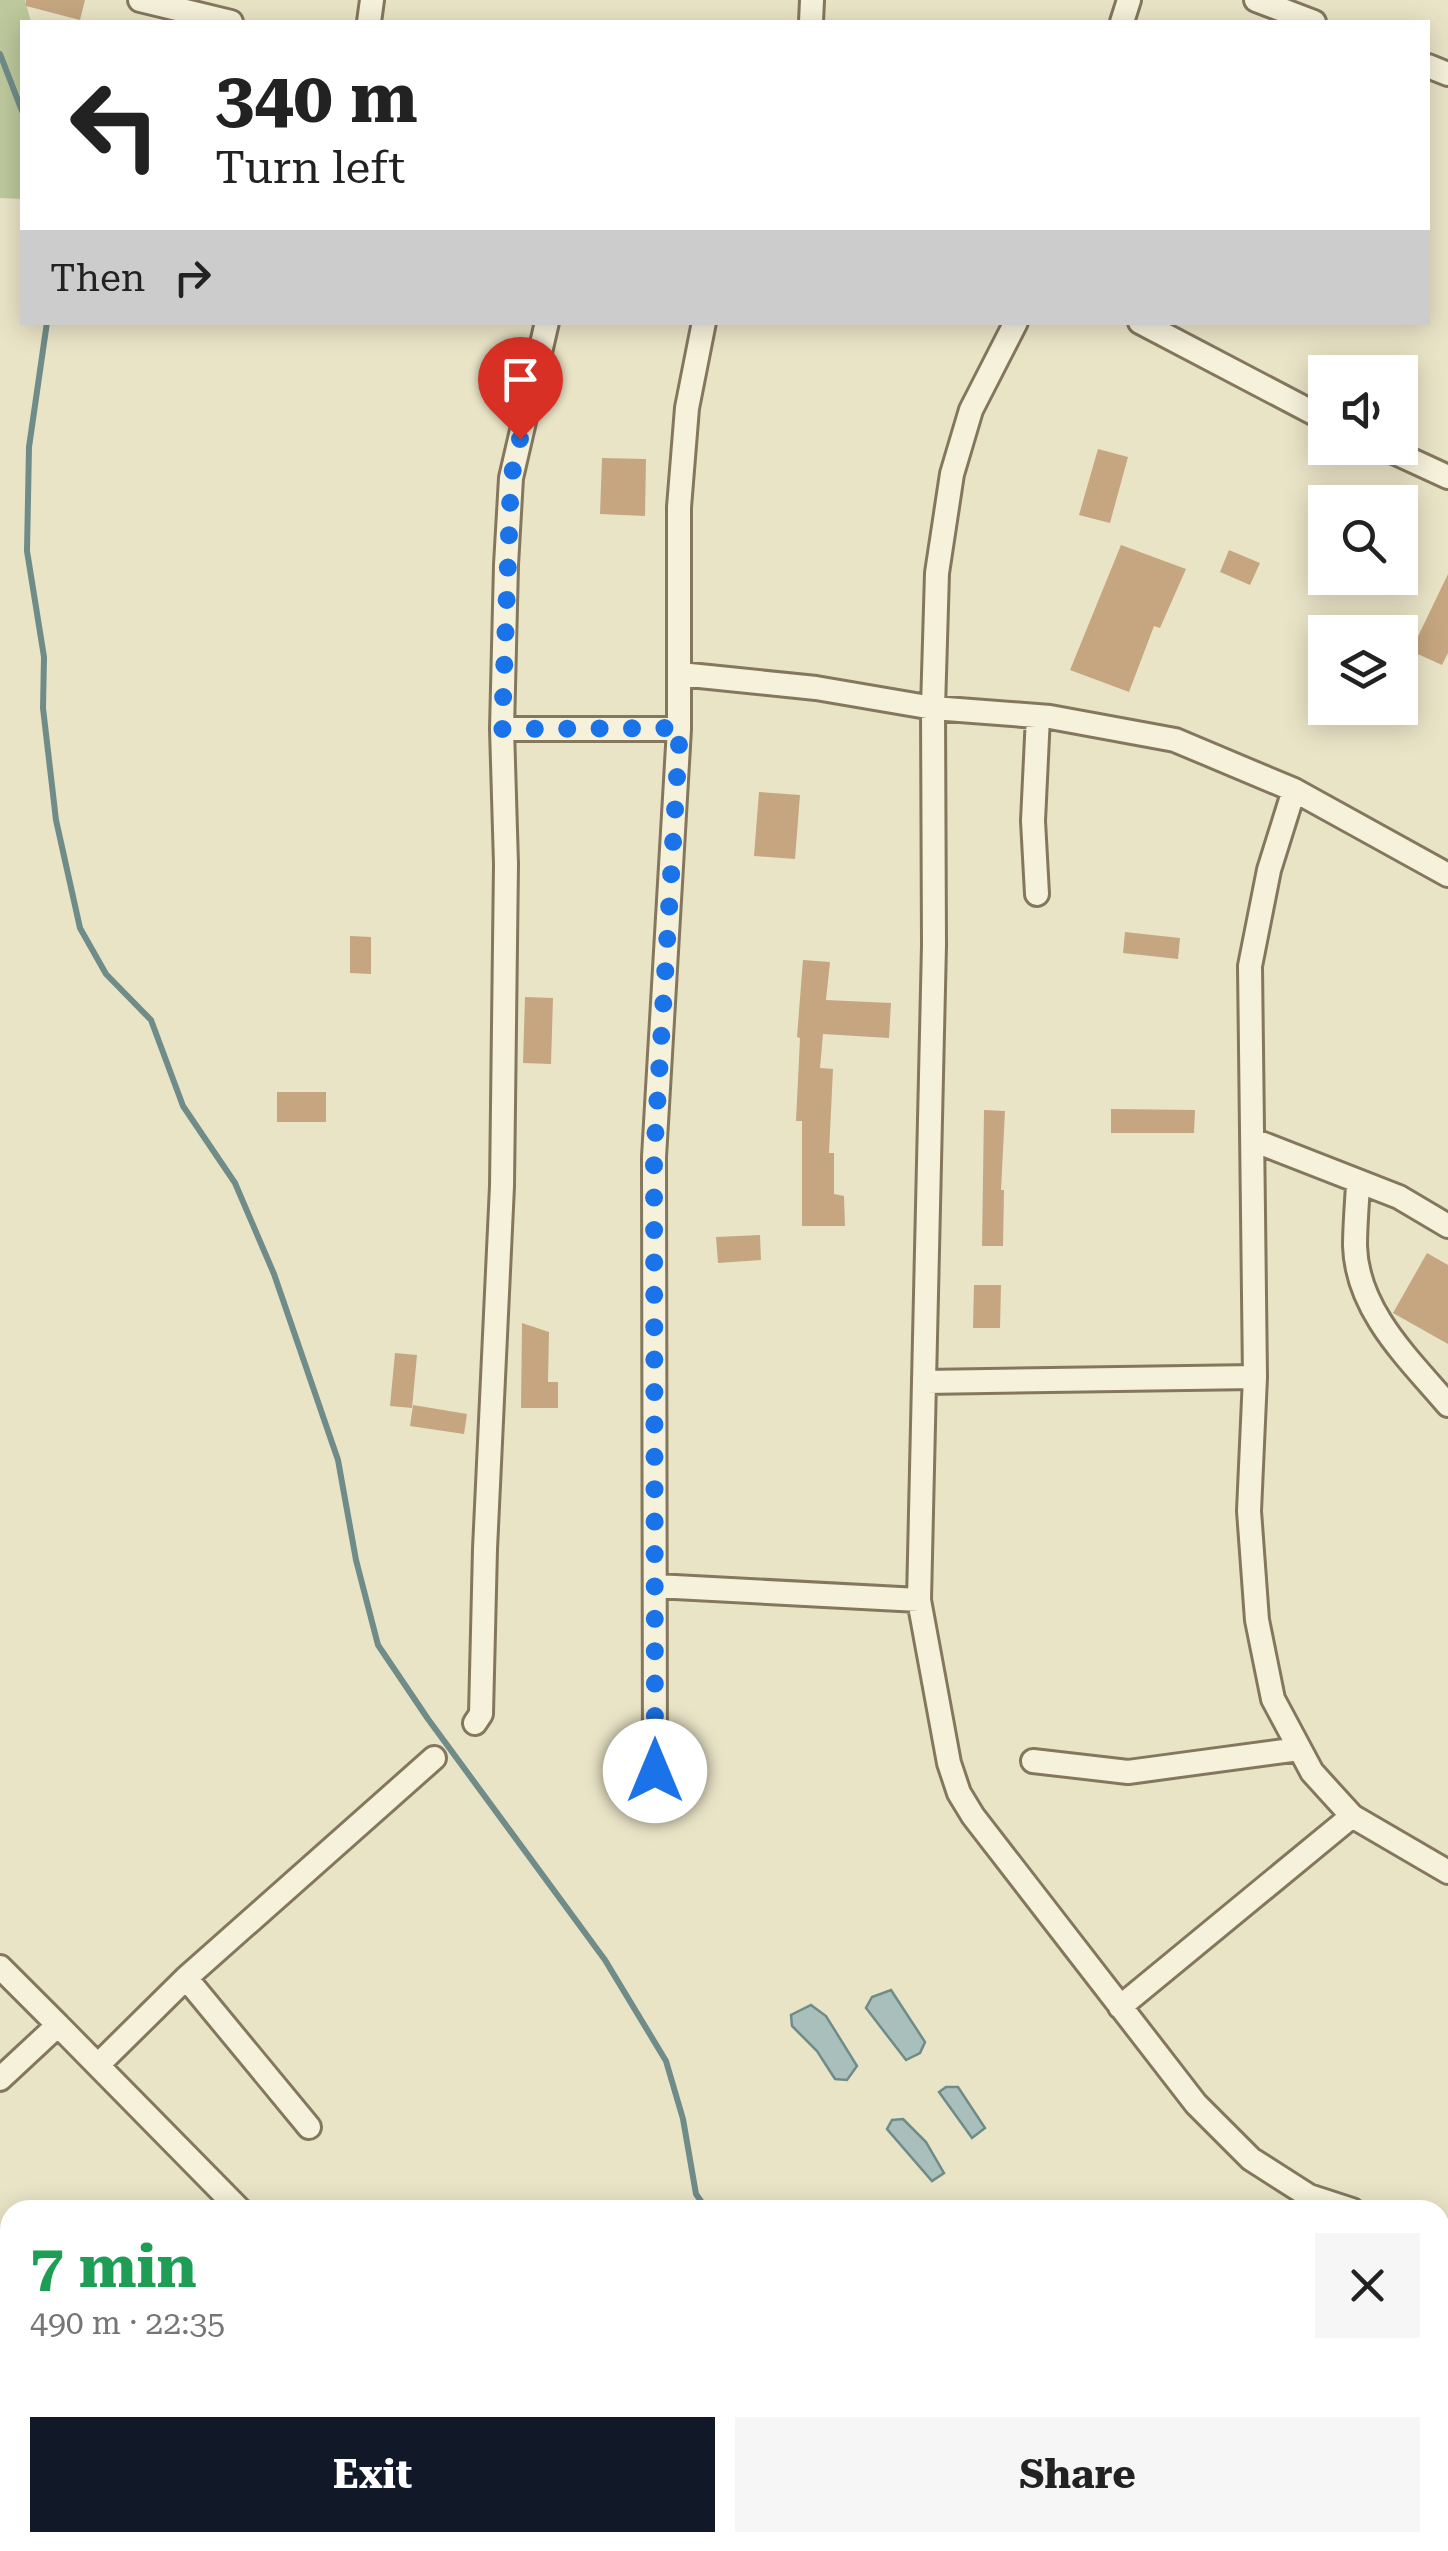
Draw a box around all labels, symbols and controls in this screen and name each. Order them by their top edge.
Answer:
text: 340 m [215,57,418,139]
icon: left [50,60,180,190]
text: Turn left [215,141,405,194]
icon: right [165,250,220,305]
text: Then [50,256,145,300]
pin [478,337,563,440]
icon: arrive [493,352,548,407]
map controls [1308,355,1418,725]
button: sound [1308,355,1418,465]
button: search [1308,485,1418,595]
button: layers [1308,615,1418,725]
position arrow [603,1719,707,1823]
text: 7 min [30,2231,197,2302]
button: close [1315,2233,1420,2338]
text: 490 m · 22:35 [30,2304,225,2342]
button: Exit [30,2417,715,2532]
button: Share [735,2417,1420,2532]

